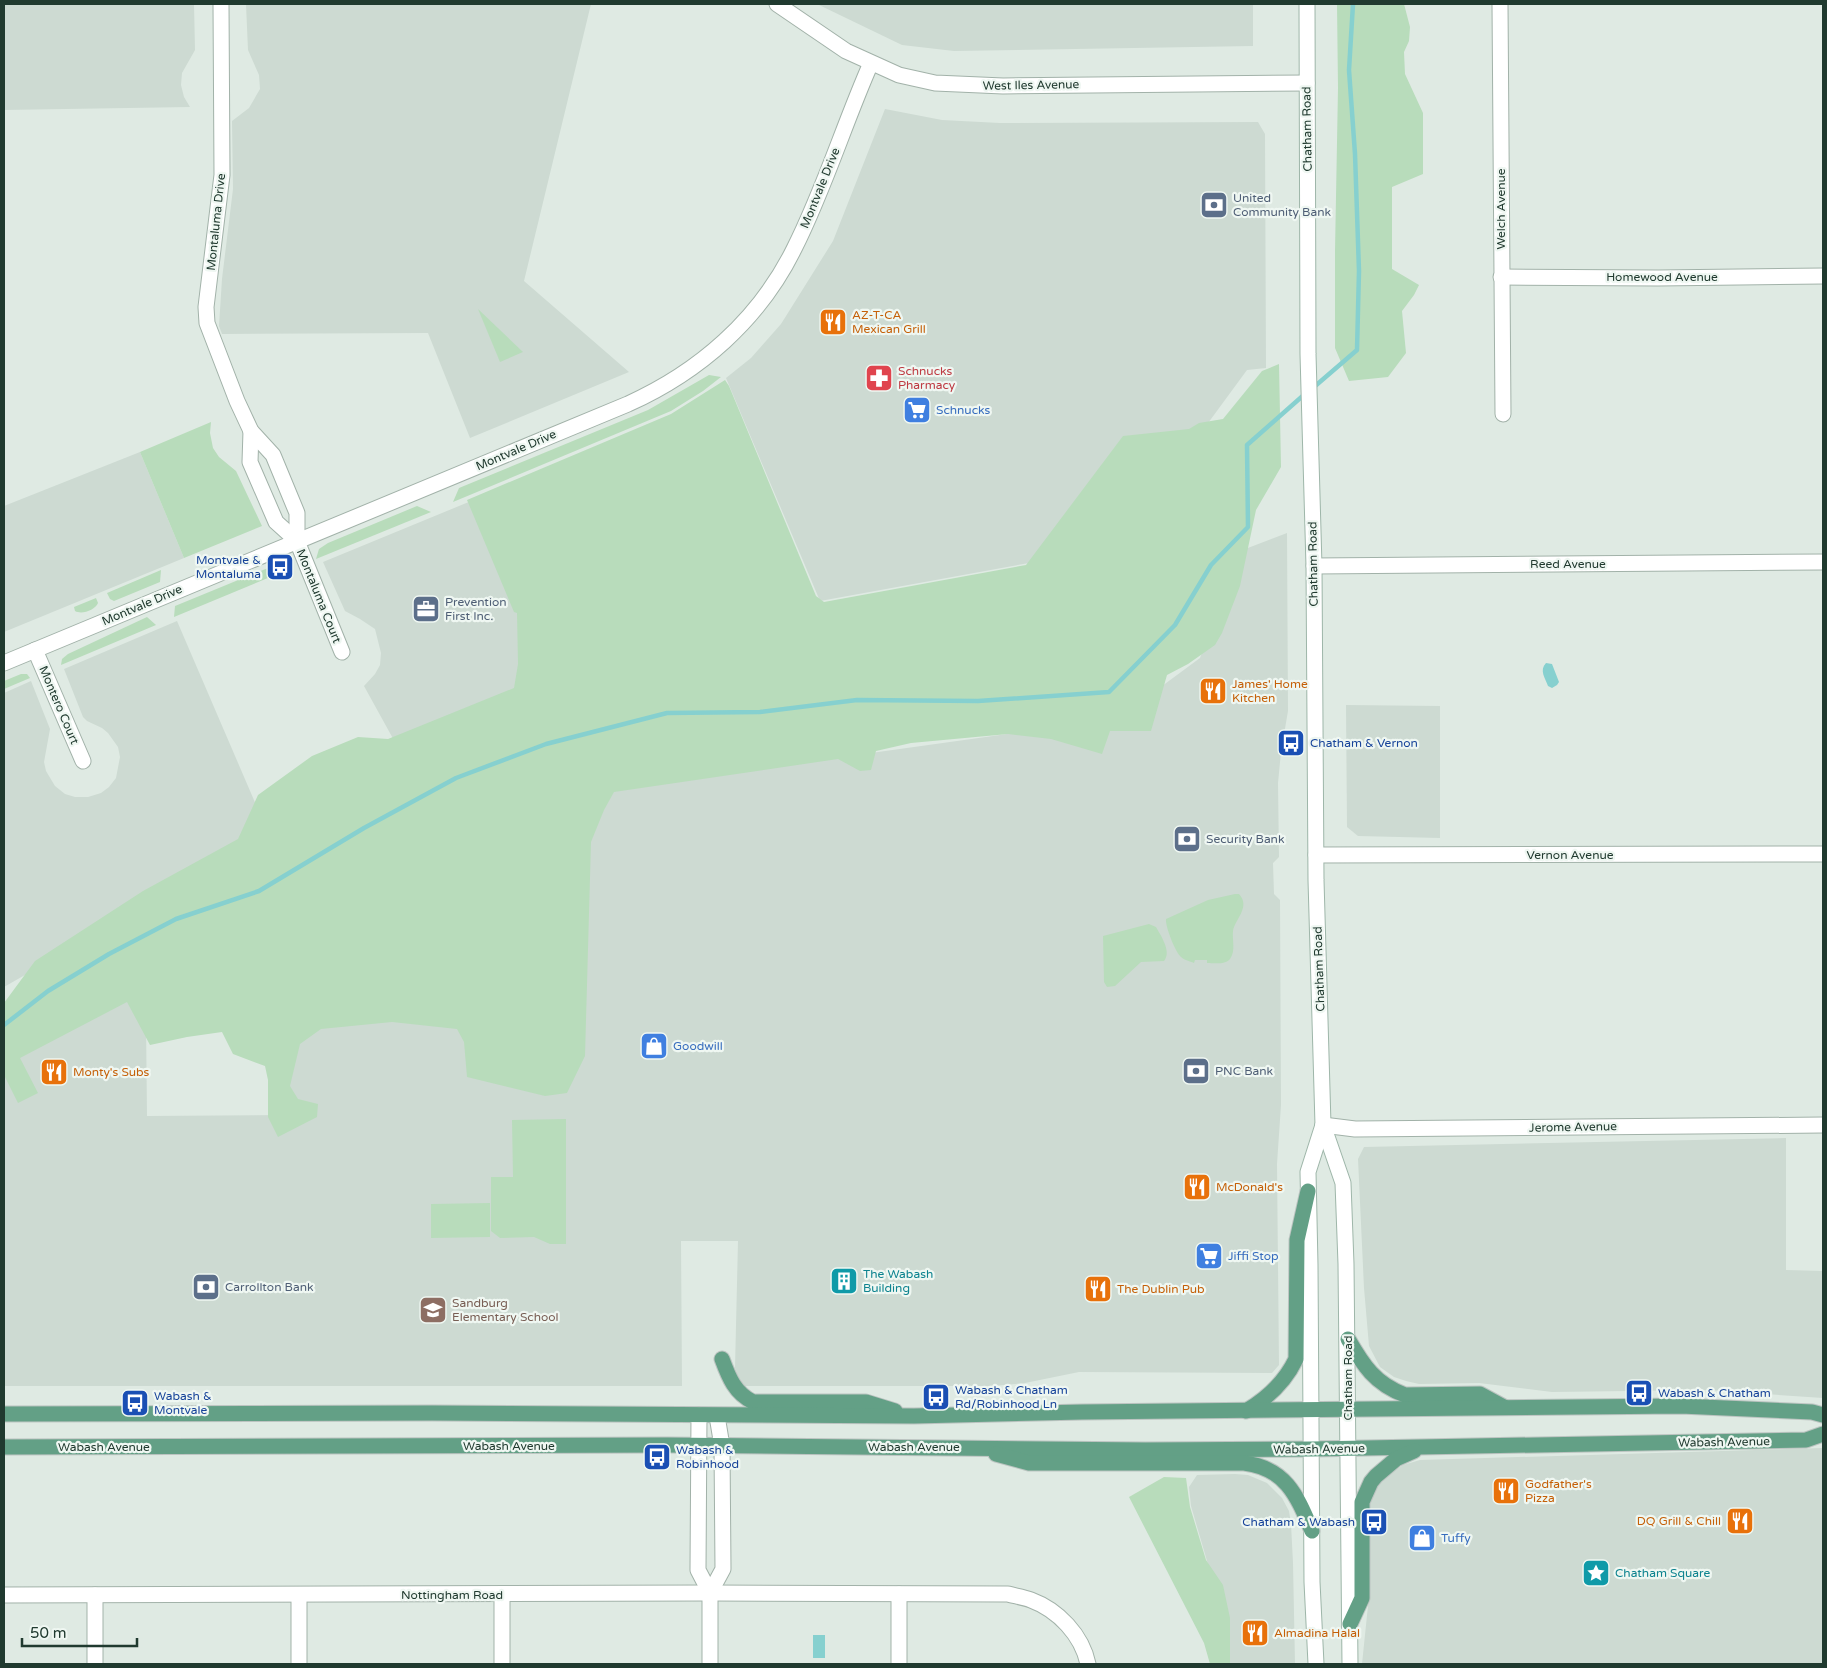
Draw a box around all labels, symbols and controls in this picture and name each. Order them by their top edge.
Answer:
street label: West Iles Avenue [983,77,1080,93]
street label: Chatham Road [1299,86,1315,172]
street label: Montvale Drive [797,145,843,230]
street label: Welch Avenue [1494,168,1508,250]
street label: Montaluma Drive [204,172,228,271]
bank icon: United Community Bank [1199,190,1229,220]
place label: United Community Bank [1233,191,1331,219]
street label: Homewood Avenue [1606,270,1718,284]
restaurant icon: AZ-T-CA Mexican Grill [818,307,848,337]
place label: AZ-T-CA Mexican Grill [852,308,926,336]
pharmacy icon: Schnucks Pharmacy [864,363,894,393]
place label: Schnucks Pharmacy [898,364,956,392]
supermarket icon: Schnucks [902,395,932,425]
place label: Schnucks [936,403,991,417]
street label: Montvale Drive [474,427,558,473]
street label: Chatham Road [1305,521,1321,607]
street label: Montaluma Court [294,547,344,646]
bus stop icon: Montvale & Montaluma [265,552,295,582]
place label: Montvale & Montaluma [196,553,261,581]
street label: Reed Avenue [1530,557,1606,571]
street label: Montvale Drive [100,582,184,628]
office icon: Prevention First Inc. [411,594,441,624]
place label: Prevention First Inc. [445,595,507,623]
street label: Montero Court [36,664,82,747]
restaurant icon: James' Home Kitchen [1198,676,1228,706]
place label: James' Home Kitchen [1232,677,1308,705]
bus stop icon: Chatham & Vernon [1276,728,1306,758]
place label: Chatham & Vernon [1310,736,1418,750]
bank icon: Security Bank [1172,824,1202,854]
place label: Security Bank [1206,832,1285,846]
street label: Vernon Avenue [1526,848,1614,862]
street label: Chatham Road [1311,926,1327,1012]
shop icon: Goodwill [639,1031,669,1061]
place label: Goodwill [673,1039,723,1053]
bank icon: PNC Bank [1181,1056,1211,1086]
restaurant icon: Monty's Subs [39,1057,69,1087]
place label: PNC Bank [1215,1064,1274,1078]
place label: Monty's Subs [73,1065,150,1079]
street label: Jerome Avenue [1529,1119,1617,1135]
restaurant icon: McDonald's [1182,1172,1212,1202]
place label: McDonald's [1216,1180,1283,1194]
supermarket icon: Jiffi Stop [1194,1241,1224,1271]
place label: Jiffi Stop [1228,1249,1279,1263]
building icon: The Wabash Building [829,1266,859,1296]
place label: The Wabash Building [863,1267,933,1295]
bank icon: Carrollton Bank [191,1272,221,1302]
restaurant icon: The Dublin Pub [1083,1274,1113,1304]
place label: Carrollton Bank [225,1280,314,1294]
place label: The Dublin Pub [1117,1282,1205,1296]
school or university icon: Sandburg Elementary School [418,1295,448,1325]
place label: Sandburg Elementary School [452,1296,559,1324]
street label: Chatham Road [1341,1335,1355,1421]
bus stop icon: Wabash & Chatham [1624,1378,1654,1408]
bus stop icon: Wabash & Chatham Rd/Robinhood Ln [921,1382,951,1412]
place label: Wabash & Chatham Rd/Robinhood Ln [955,1383,1068,1411]
place label: Wabash & Chatham [1658,1386,1771,1400]
bus stop icon: Wabash & Montvale [120,1388,150,1418]
place label: Wabash & Montvale [154,1389,212,1417]
street label: Wabash Avenue [1678,1434,1770,1450]
street label: Wabash Avenue [463,1439,555,1453]
street label: Wabash Avenue [58,1440,150,1454]
street label: Wabash Avenue [868,1440,960,1454]
street label: Wabash Avenue [1273,1441,1365,1457]
bus stop icon: Wabash & Robinhood [642,1442,672,1472]
place label: Wabash & Robinhood [676,1443,739,1471]
restaurant icon: Godfather's Pizza [1491,1476,1521,1506]
place label: Godfather's Pizza [1525,1477,1592,1505]
restaurant icon: DQ Grill & Chill [1725,1506,1755,1536]
bus stop icon: Chatham & Wabash [1359,1507,1389,1537]
place label: DQ Grill & Chill [1637,1514,1721,1528]
place label: Chatham & Wabash [1242,1515,1355,1529]
shop icon: Tuffy [1407,1523,1437,1553]
place label: Tuffy [1441,1531,1471,1545]
place icon: Chatham Square [1581,1558,1611,1588]
place label: Chatham Square [1615,1566,1710,1580]
street label: Nottingham Road [401,1588,503,1602]
scale bar [22,1616,138,1648]
restaurant icon: Almadina Halal [1240,1618,1270,1648]
text: 50 m [30,1624,67,1642]
place label: Almadina Halal [1274,1626,1360,1640]

